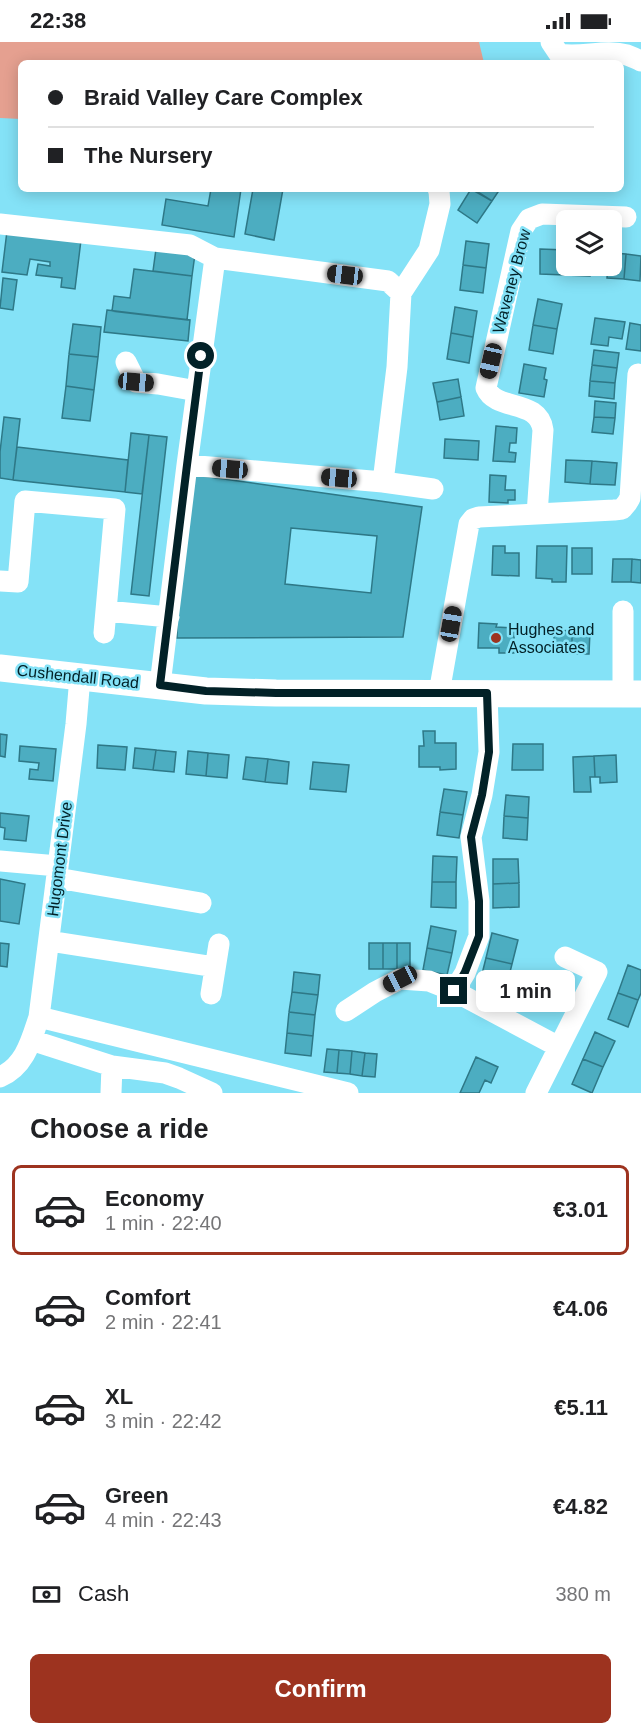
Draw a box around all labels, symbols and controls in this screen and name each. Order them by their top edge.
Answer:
text: 22:38 [30,8,86,33]
text: Braid Valley Care Complex [84,85,363,110]
text: The Nursery [84,143,212,168]
map controls [556,210,622,276]
button: layers [556,210,622,276]
street label: Waveney Brow [489,227,534,335]
car [326,264,364,286]
car [478,341,504,381]
route start [187,342,214,369]
car [117,371,155,393]
car [211,458,249,480]
car [320,467,358,489]
car [439,605,463,643]
place label: Hughes and Associates [508,621,594,656]
marker: Hughes and Associates [489,631,503,645]
street label: Cushendall Road [16,662,140,691]
street label: Hugomont Drive [44,801,75,917]
car [380,963,420,995]
callout: 1 min [475,970,574,1012]
route end [440,977,467,1004]
text: 1 min [499,980,552,1002]
text: Choose a ride [30,1114,209,1144]
icon: car [33,1183,87,1237]
text: Economy [105,1186,204,1211]
text: €3.01 [553,1197,608,1222]
text: 1 min · 22:40 [105,1212,222,1234]
icon: car [33,1282,87,1336]
text: Comfort [105,1285,191,1310]
text: €4.06 [553,1296,608,1321]
text: 2 min · 22:41 [105,1311,222,1333]
icon: car [33,1381,87,1435]
text: XL [105,1384,133,1409]
text: €5.11 [554,1395,608,1420]
text: 3 min · 22:42 [105,1410,222,1432]
icon: car [33,1480,87,1534]
text: Green [105,1483,169,1508]
text: €4.82 [553,1494,608,1519]
text: 4 min · 22:43 [105,1509,222,1531]
icon: cash [30,1578,63,1611]
text: Cash [78,1581,129,1606]
text: 380 m [555,1583,611,1605]
button: Confirm [30,1654,611,1723]

